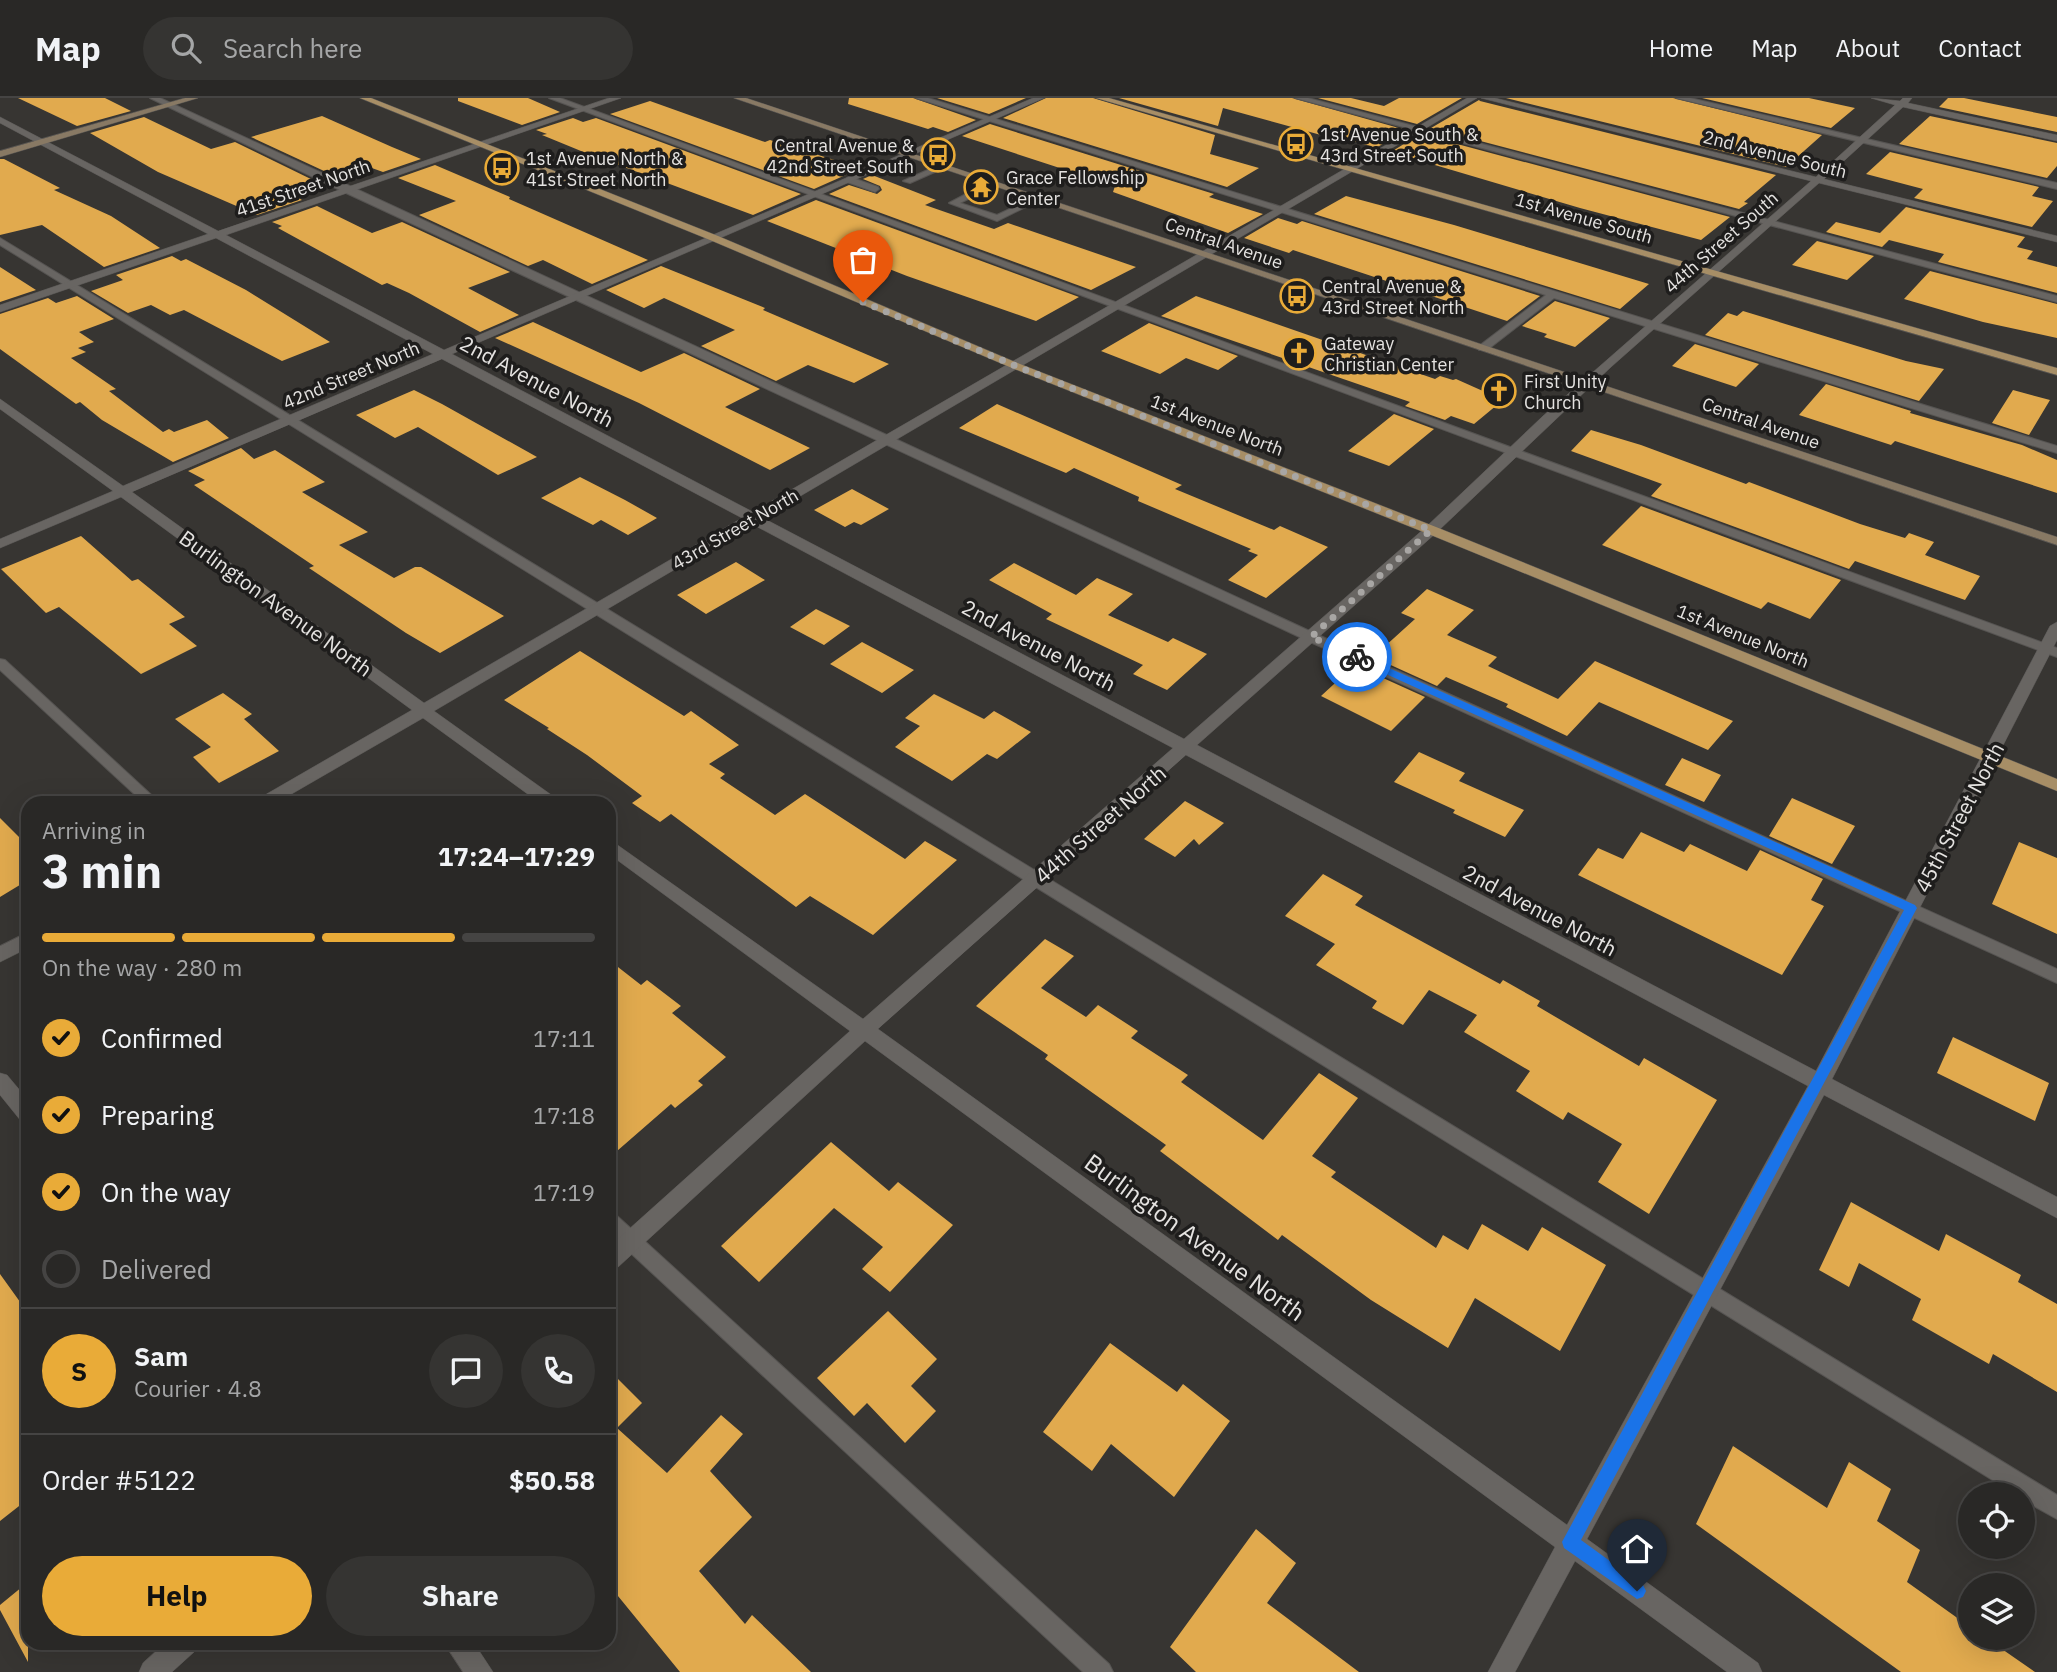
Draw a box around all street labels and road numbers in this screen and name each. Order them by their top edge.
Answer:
street label: 2nd Avenue South [1701,125,1849,183]
street label: 41st Street North [233,154,373,222]
street label: 44th Street South [1659,186,1783,298]
street label: 1st Avenue South [1513,187,1655,249]
street label: Central Avenue [1162,212,1286,274]
street label: 2nd Avenue North [455,329,619,433]
street label: 42nd Street North [279,336,423,414]
street label: 1st Avenue North [1147,389,1287,461]
street label: Central Avenue [1699,392,1823,454]
street label: 43rd Street North [668,483,802,575]
street label: Burlington Avenue North [174,523,378,683]
street label: 2nd Avenue North [957,593,1121,697]
street label: 1st Avenue North [1674,599,1812,673]
street label: 45th Street North [1908,737,2010,897]
street label: 44th Street North [1028,759,1172,889]
street label: 2nd Avenue North [1458,858,1622,962]
street label: Burlington Avenue North [1078,1146,1312,1328]

